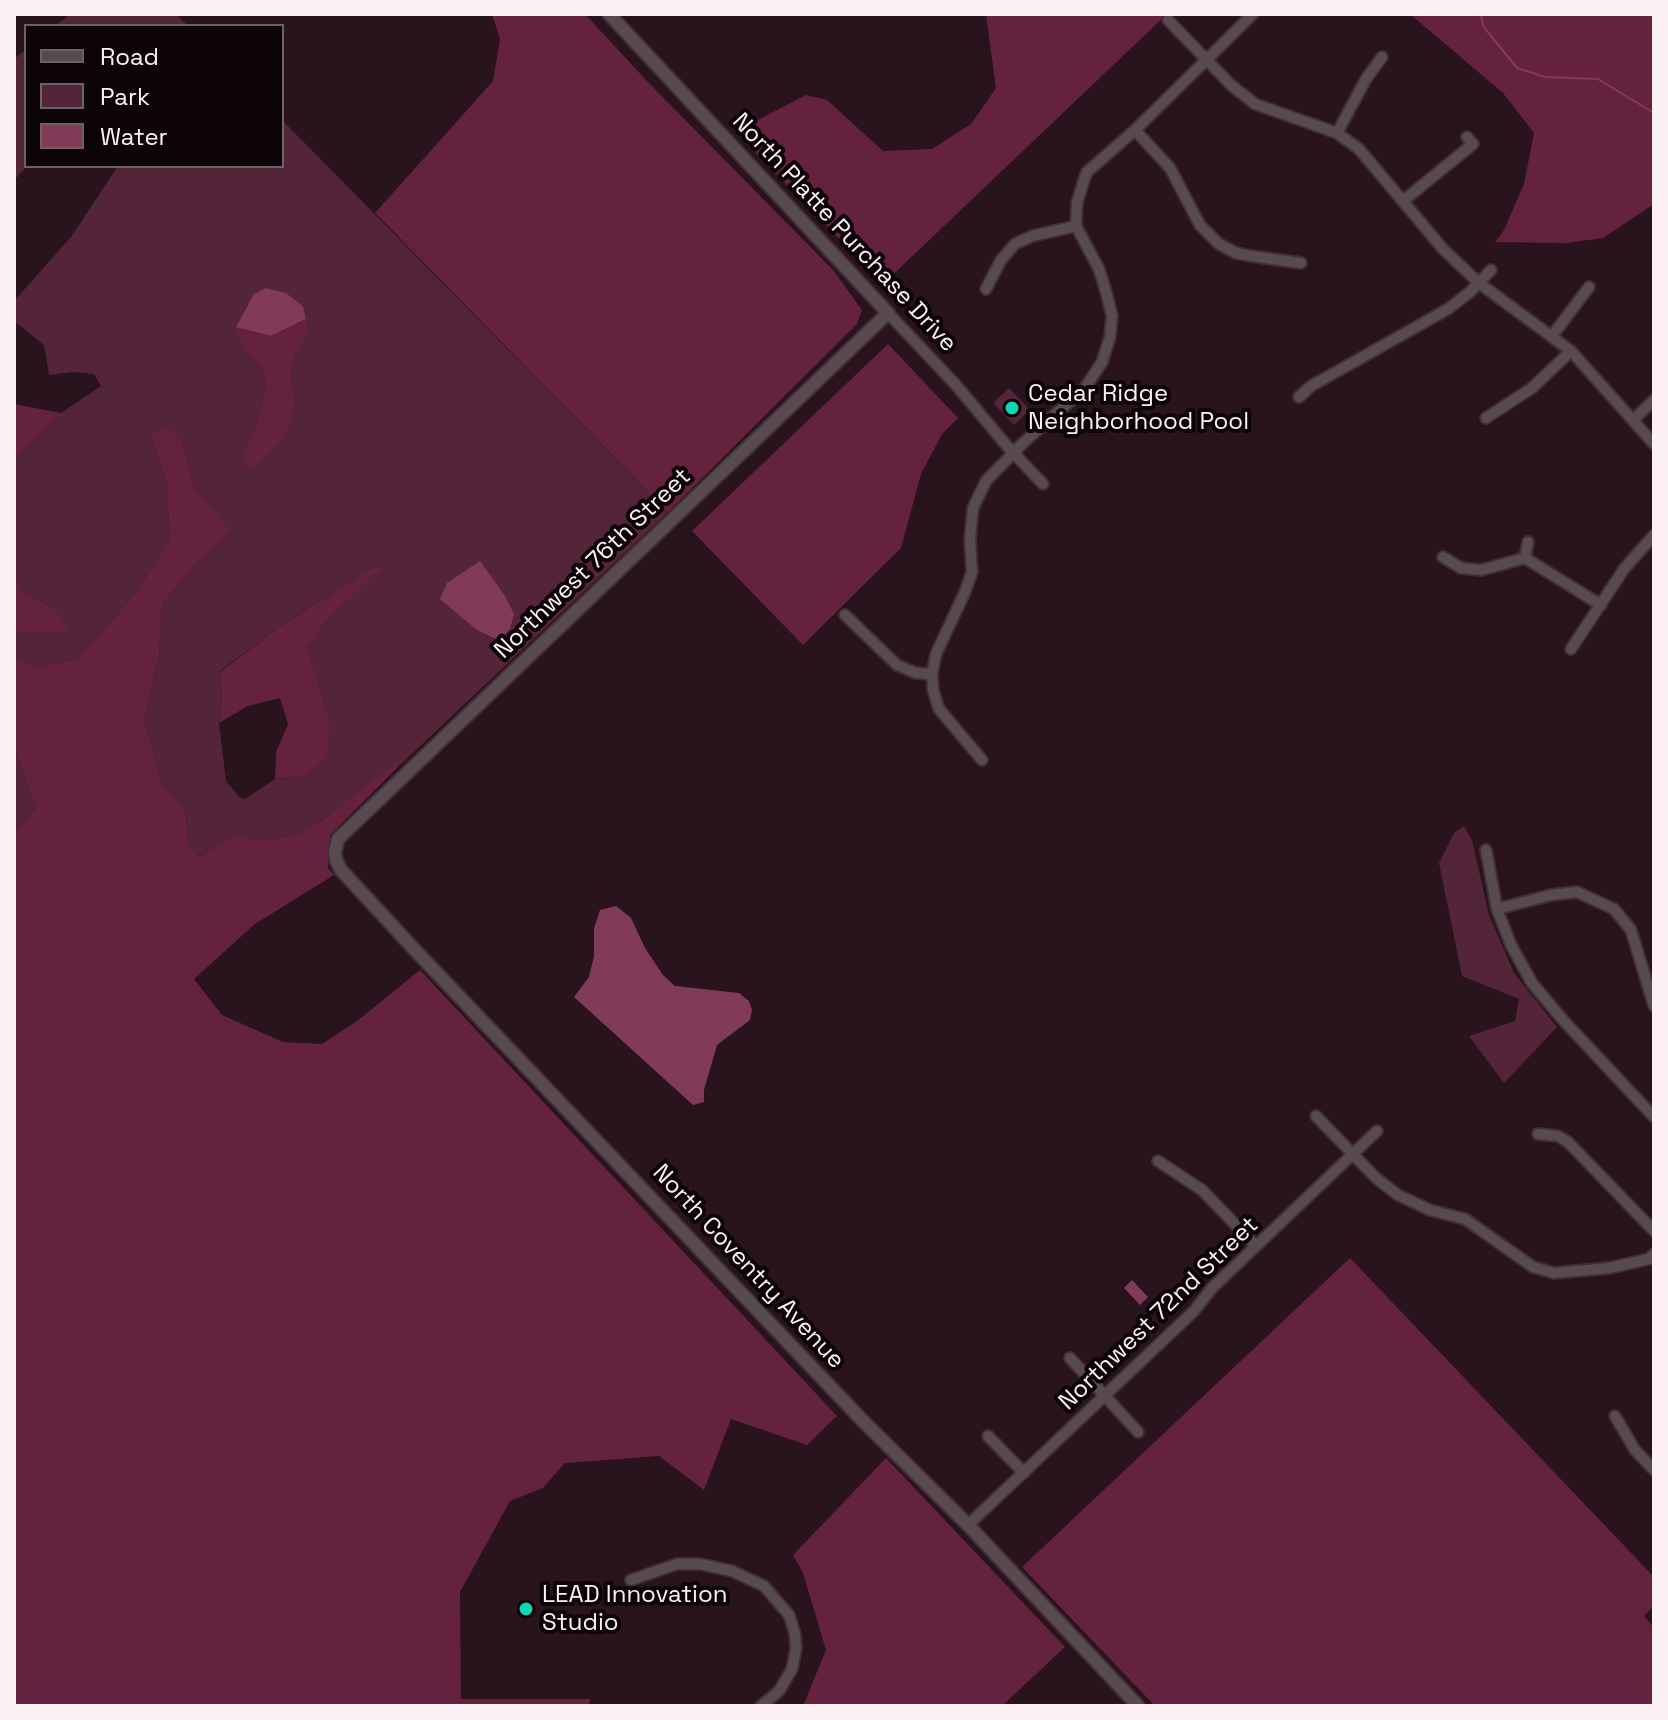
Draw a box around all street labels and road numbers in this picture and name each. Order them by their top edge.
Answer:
street label: North Platte Purchase Drive [726,108,962,358]
street label: Northwest 76th Street [489,463,697,665]
street label: North Coventry Avenue [646,1159,850,1375]
street label: Northwest 72nd Street [1053,1211,1265,1417]

